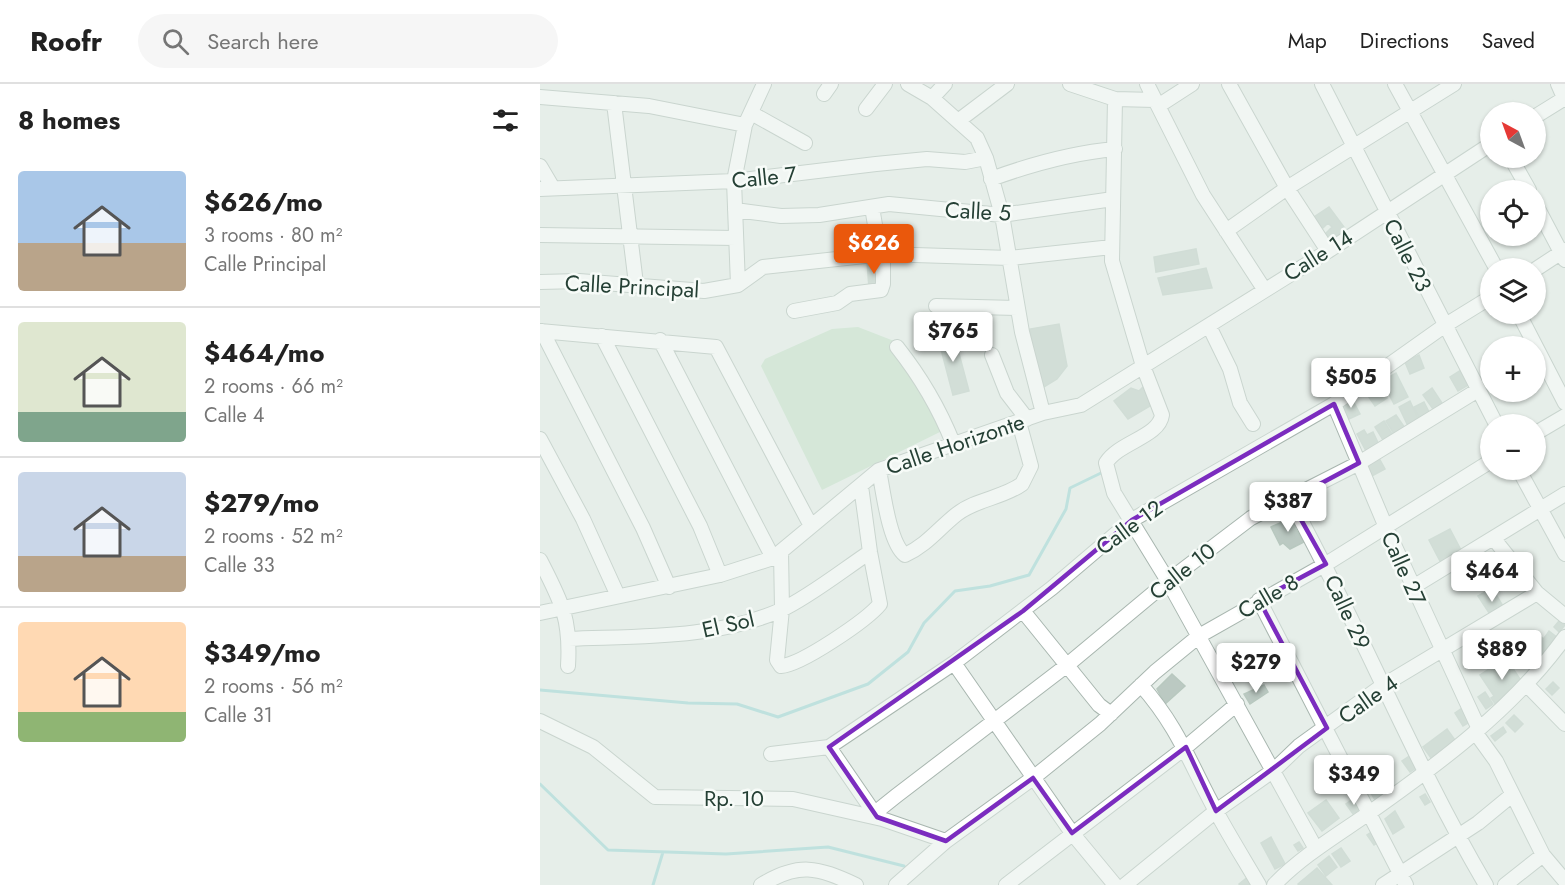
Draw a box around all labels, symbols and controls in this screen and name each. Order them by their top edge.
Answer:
search box [138,14,558,68]
text: Roofr [30,21,102,62]
icon: search [159,25,192,58]
text: Search here [207,25,319,57]
text: Map [1288,26,1327,56]
text: Directions [1360,26,1449,56]
text: Saved [1482,26,1535,56]
text: 8 homes [18,101,120,139]
north arrow [1480,102,1546,168]
map controls [1480,102,1546,480]
icon: filters [489,104,522,137]
street label: Calle 7 [730,158,799,196]
button: locate [1480,180,1546,246]
text: $626/mo [204,183,323,221]
street label: Calle 5 [944,193,1012,229]
icon: home [66,195,138,267]
street label: Calle 23 [1376,213,1440,297]
text: 3 rooms · 80 m² [204,221,342,250]
street label: Calle 14 [1277,221,1359,289]
pin: $626 [838,224,910,275]
text: $626 [848,229,900,258]
text: Calle Principal [204,250,326,279]
button: layers [1480,258,1546,324]
street label: Calle Principal [564,267,700,305]
pin: $765 [917,312,989,363]
text: $765 [928,317,978,346]
text: $464/mo [204,334,325,372]
button: + [1480,336,1546,402]
icon: home [66,346,138,418]
pin: $505 [1315,358,1387,409]
text: $505 [1325,363,1377,392]
text: 2 rooms · 66 m² [204,372,343,401]
text: Calle 4 [204,401,264,430]
street label: Calle Horizonte [881,405,1029,483]
button: − [1480,414,1546,480]
pin: $387 [1252,482,1324,533]
text: $279/mo [204,484,319,522]
text: $387 [1263,487,1313,516]
street label: Calle 12 [1089,492,1169,562]
icon: home [66,496,138,568]
text: 2 rooms · 52 m² [204,522,343,551]
street label: Calle 27 [1374,526,1435,610]
street label: Calle 10 [1142,535,1222,607]
text: Calle 33 [204,551,275,580]
pin: $464 [1456,552,1528,603]
text: $464 [1465,557,1519,586]
street label: Calle 8 [1232,566,1304,626]
street label: Calle 29 [1317,569,1379,655]
street label: El Sol [699,602,757,646]
pin: $889 [1466,630,1538,681]
text: $349/mo [204,634,321,672]
text: $889 [1477,635,1527,664]
pin: $279 [1220,643,1292,694]
icon: home [66,646,138,718]
text: $279 [1231,648,1282,677]
street label: Calle 4 [1332,667,1405,731]
text: 2 rooms · 56 m² [204,672,343,701]
text: Calle 31 [204,701,273,730]
pin: $349 [1318,755,1390,806]
text: $349 [1328,760,1380,789]
street label: Rp. 10 [704,782,764,814]

